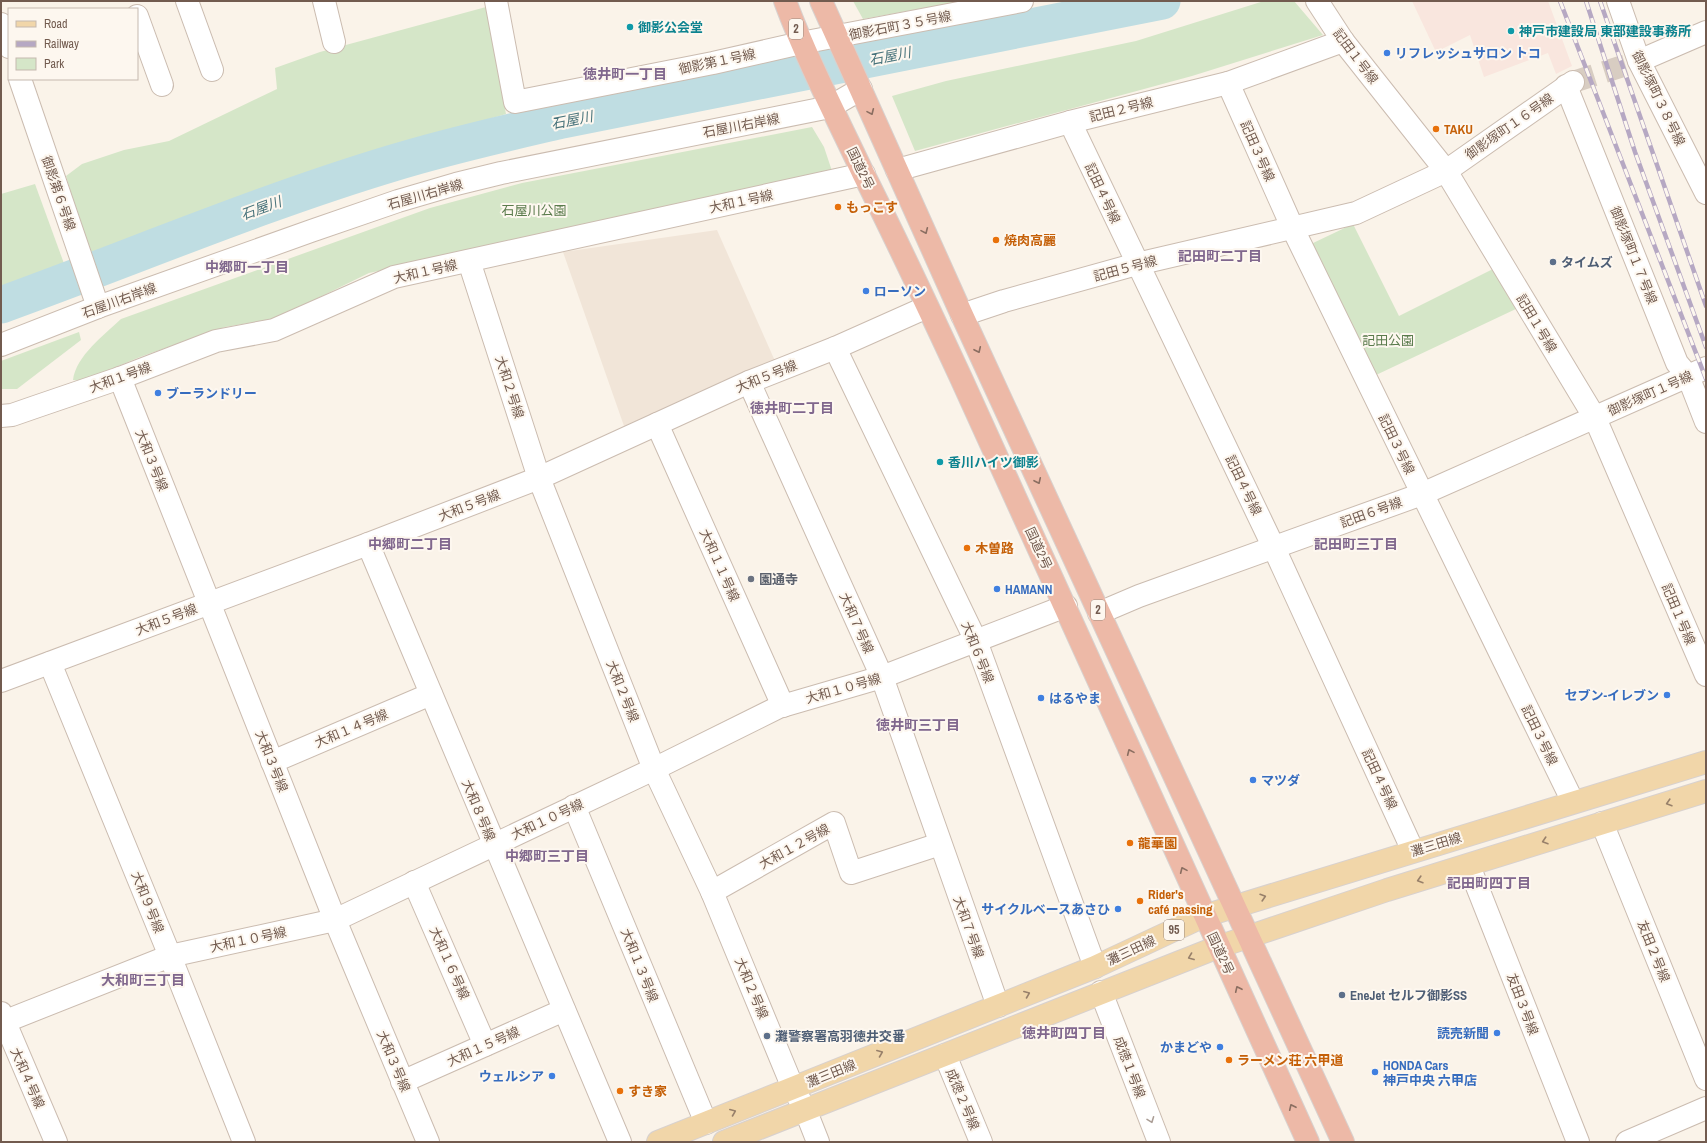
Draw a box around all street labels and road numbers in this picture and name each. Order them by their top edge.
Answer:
street label: 御影石町３５号線 [847,7,953,44]
road number: 2 [789,19,803,39]
street label: 記田１号線 [1329,25,1382,87]
street label: 御影第１号線 [677,45,757,78]
street label: 御影塚町３８号線 [1628,48,1689,149]
street label: 御影塚町１６号線 [1462,90,1557,163]
street label: 記田２号線 [1088,93,1155,126]
street label: 石屋川右岸線 [701,110,781,141]
street label: 記田３号線 [1237,118,1279,184]
street label: 国道2号 [843,144,878,192]
street label: 御影第６号線 [38,154,79,233]
street label: 記田４号線 [1081,160,1124,226]
street label: 石屋川右岸線 [385,176,465,213]
street label: 大和１号線 [708,186,775,217]
street label: 御影塚町１７号線 [1606,204,1661,307]
street label: 記田５号線 [1092,252,1159,285]
street label: 大和１号線 [392,256,459,287]
street label: 石屋川右岸線 [80,279,159,322]
street label: 記田１号線 [1513,291,1561,355]
street label: 大和２号線 [491,354,528,421]
street label: 大和５号線 [733,356,800,397]
street label: 大和１号線 [87,358,154,397]
street label: 御影塚町１号線 [1605,367,1695,420]
street label: 記田３号線 [1375,411,1418,477]
street label: 大和３号線 [131,427,172,494]
street label: 記田４号線 [1222,452,1265,518]
street label: 大和５号線 [436,486,503,525]
street label: 記田６号線 [1338,493,1405,532]
street label: 国道2号 [1021,524,1056,572]
street label: 大和１１号線 [696,526,743,604]
street label: 記田１号線 [1658,581,1699,647]
street label: 大和７号線 [836,590,878,656]
street label: 大和５号線 [133,600,200,639]
road number: 2 [1091,600,1105,620]
street label: 大和６号線 [957,619,998,686]
street label: 大和２号線 [602,658,643,725]
street label: 大和１０号線 [803,670,883,707]
street label: 記田３号線 [1518,702,1561,768]
street label: 大和１４号線 [312,705,390,752]
street label: 大和３号線 [251,728,292,795]
street label: 記田４号線 [1358,746,1401,812]
street label: 大和８号線 [458,777,499,843]
street label: 大和１０号線 [508,795,586,844]
street label: 大和１２号線 [756,820,832,873]
street label: 灘三田線 [1409,829,1464,860]
street label: 大和９号線 [127,869,168,936]
street label: 大和７号線 [949,894,988,961]
street label: 友田２号線 [1633,918,1674,985]
road number: 95 [1164,920,1184,940]
street label: 大和１０号線 [208,923,288,956]
street label: 大和１６号線 [426,924,473,1002]
street label: 大和１３号線 [617,926,662,1005]
street label: 国道2号 [1203,929,1238,977]
street label: 灘三田線 [1104,932,1158,969]
street label: 大和２号線 [731,955,772,1021]
street label: 友田３号線 [1503,971,1542,1038]
street label: 大和１５号線 [444,1023,522,1070]
street label: 大和３号線 [373,1028,414,1094]
street label: 成徳１号線 [1110,1034,1149,1101]
street label: 大和４号線 [7,1045,49,1111]
street label: 灘三田線 [804,1056,858,1091]
street label: 成徳２号線 [942,1066,983,1132]

